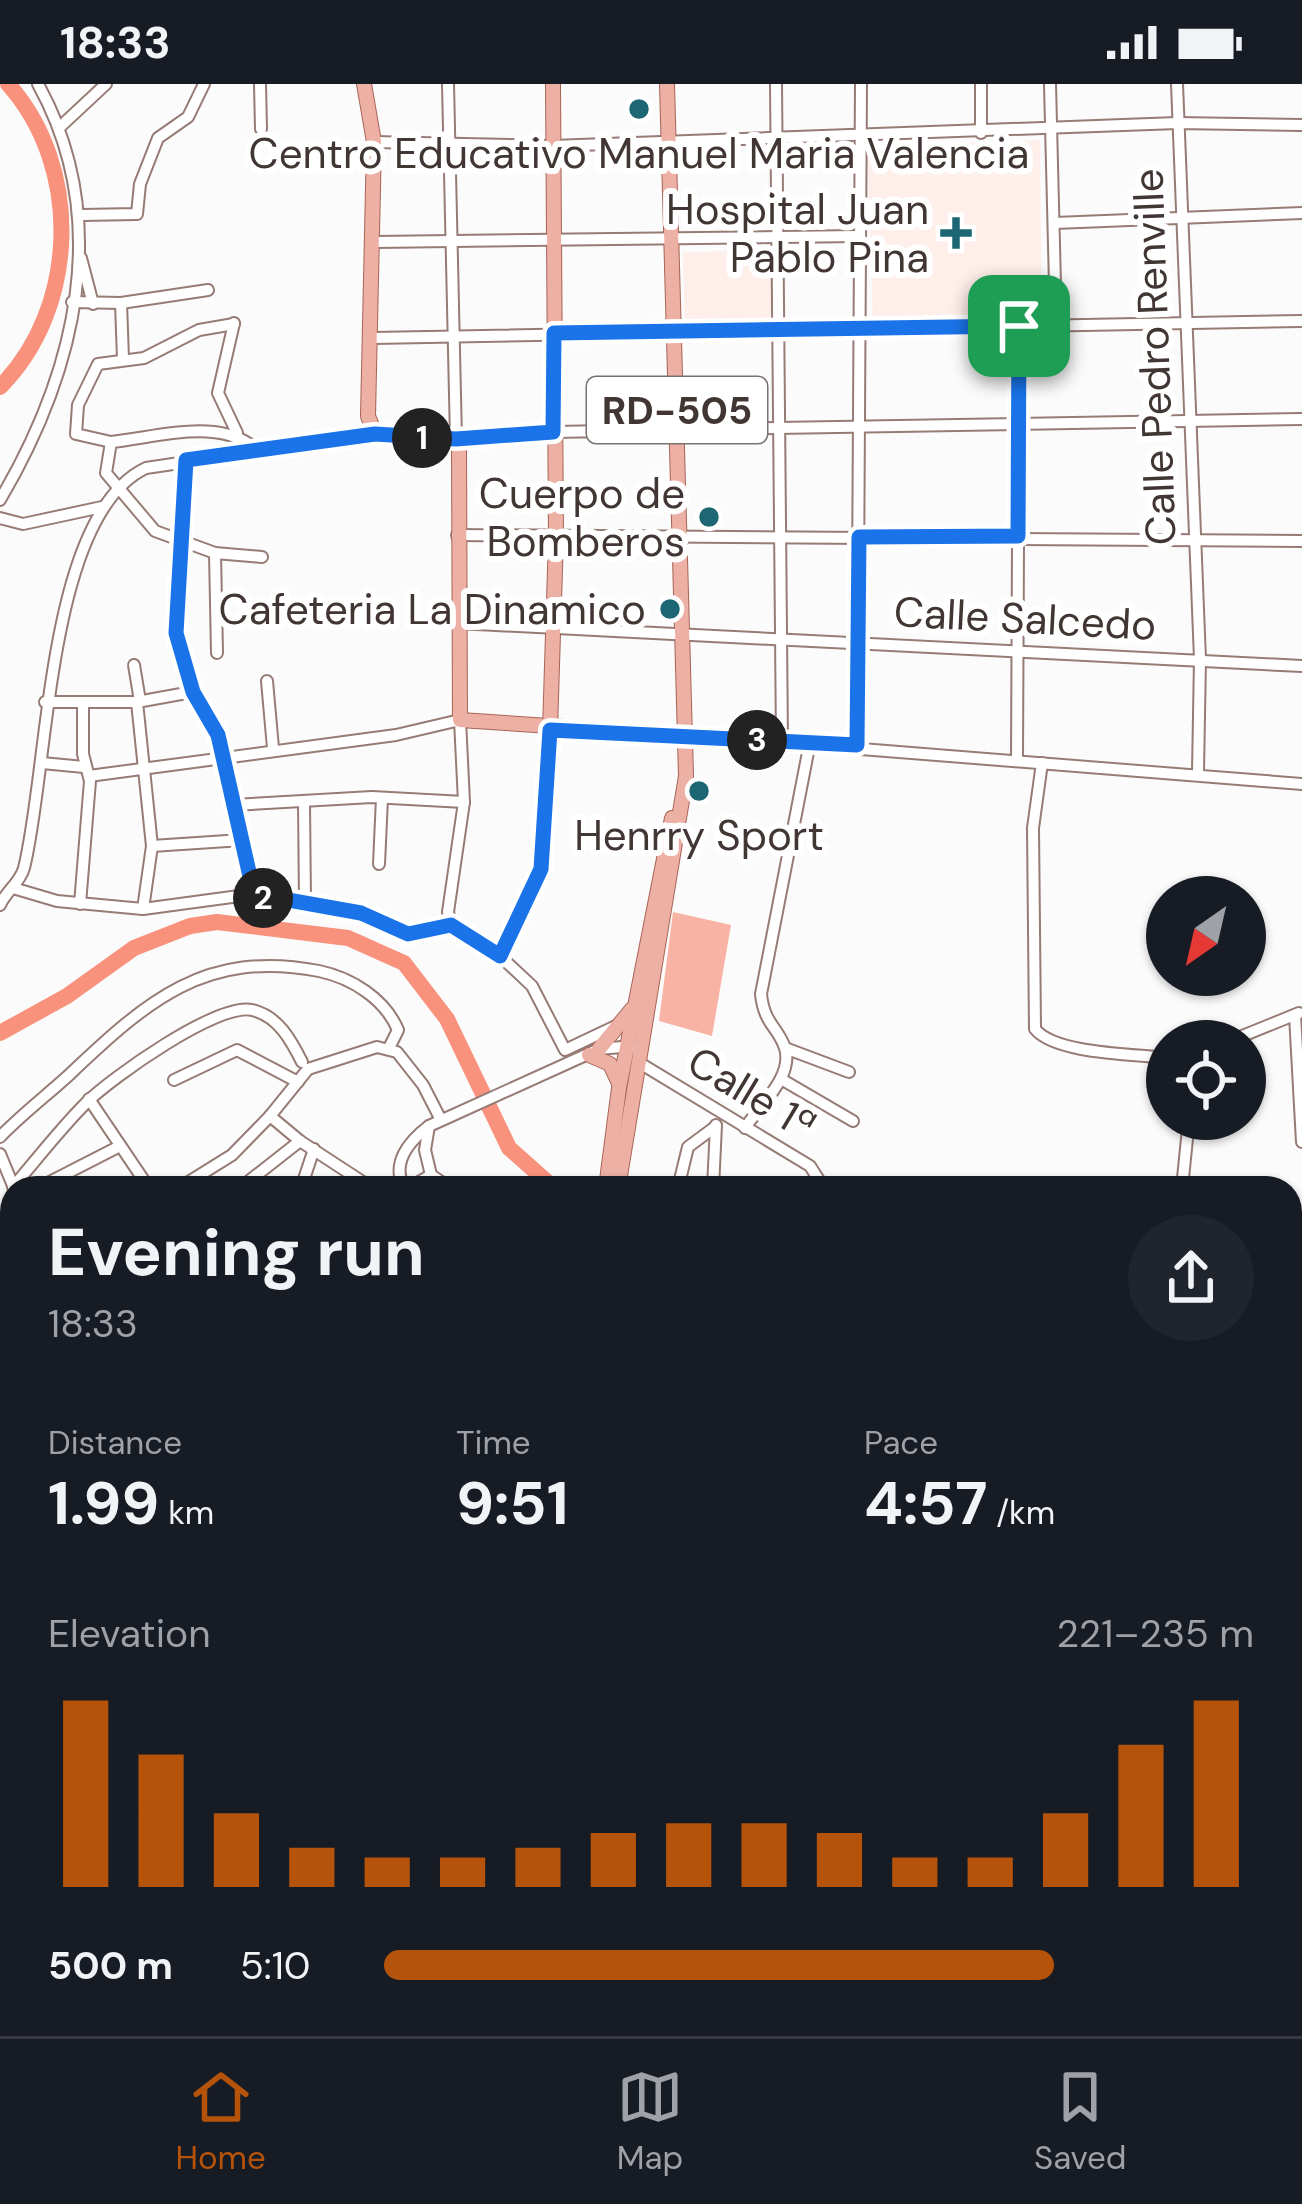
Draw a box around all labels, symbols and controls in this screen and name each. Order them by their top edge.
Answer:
text: 18:33 [60,13,171,72]
marker: Centro Educativo Manuel Maria Valencia [626,96,652,122]
place label: Centro Educativo Manuel Maria Valencia [249,126,1029,181]
street label: Calle Pedro Renville [1120,168,1189,546]
place label: Hospital Juan Pablo Pina [666,182,929,285]
marker: Hospital Juan Pablo Pina [940,217,972,249]
pin [968,275,1070,377]
icon: arrive [986,293,1052,359]
road number: RD-505 [587,377,767,443]
pin: 1 [392,408,452,468]
text: 1 [416,416,428,459]
place label: Cuerpo de Bomberos [479,466,685,569]
marker: Cuerpo de Bomberos [696,504,722,530]
place label: Cafeteria La Dinamico [219,582,646,637]
street label: Calle Salcedo [893,584,1157,653]
marker: Cafeteria La Dinamico [657,596,683,622]
pin: 3 [727,710,787,770]
text: 3 [747,718,767,761]
marker: Henrry Sport [686,778,712,804]
place label: Henrry Sport [574,808,824,863]
pin: 2 [233,868,293,928]
text: 2 [253,876,273,919]
north arrow [1146,876,1266,996]
map controls [1146,876,1266,1140]
button: locate [1146,1020,1266,1140]
street label: Calle 1ª [678,1034,826,1153]
text: Evening run [48,1210,425,1295]
button: share [1128,1215,1254,1341]
text: 18:33 [48,1298,138,1349]
text: Distance [48,1421,182,1464]
text: Time [456,1421,531,1464]
text: Pace [864,1421,938,1464]
text: 1.99 [48,1464,159,1543]
text: 9:51 [456,1464,569,1543]
text: 4:57 [864,1464,987,1543]
text: km [159,1491,214,1534]
text: /km [987,1491,1055,1534]
text: Elevation [48,1608,211,1659]
text: 221–235 m [1056,1608,1254,1659]
text: 500 m [48,1940,173,1991]
text: 5:10 [240,1940,311,1991]
tab: Home [175,2064,266,2179]
tab: Map [617,2064,683,2179]
tab: Saved [1034,2064,1127,2179]

